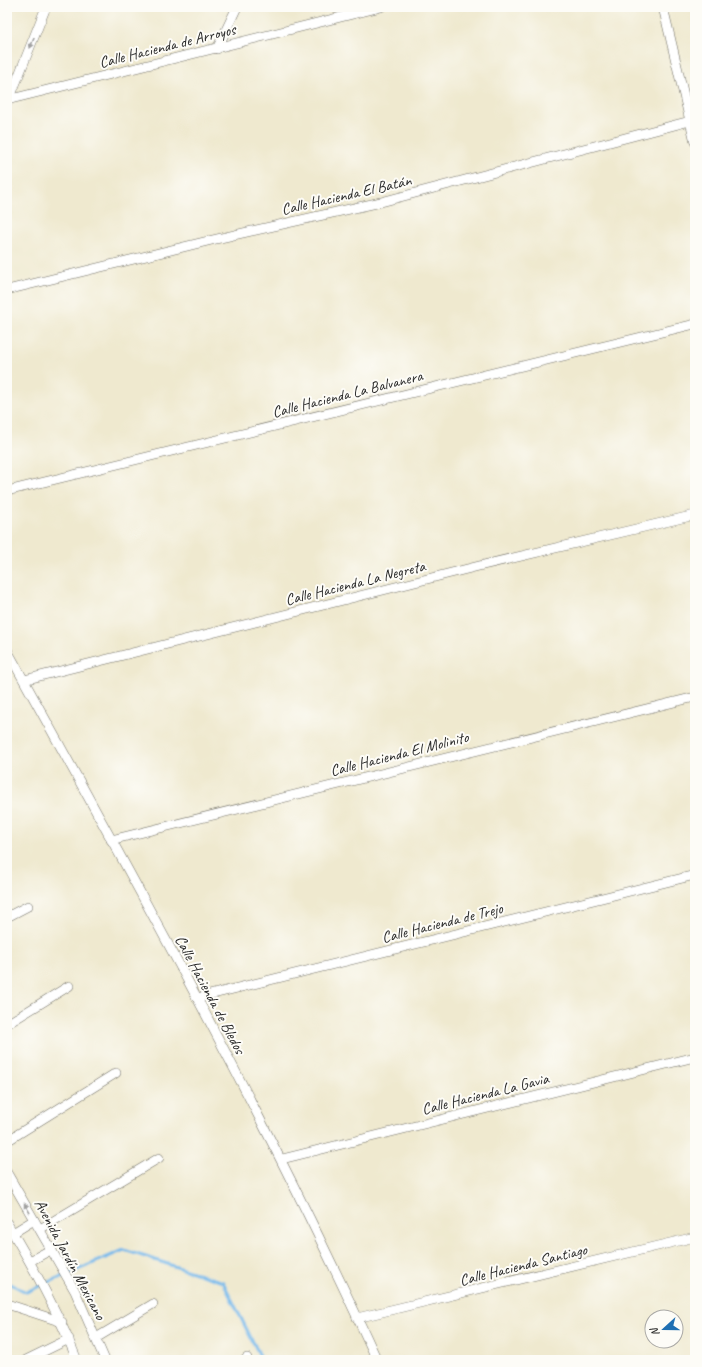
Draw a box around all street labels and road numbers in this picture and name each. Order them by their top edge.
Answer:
street label: Calle Hacienda de Arroyos [97,19,239,73]
street label: Calle Hacienda El Batán [279,170,414,220]
street label: Calle Hacienda La Balvanera [270,365,426,422]
street label: Calle Hacienda La Negreta [283,556,428,610]
street label: Calle Hacienda El Molinito [328,727,472,781]
street label: Calle Hacienda de Trejo [380,898,506,948]
street label: Calle Hacienda de Bledos [170,932,251,1059]
street label: Calle Hacienda La Gavia [420,1068,552,1119]
street label: Avenida Jardín Mexicano [30,1196,111,1324]
street label: Calle Hacienda Santiago [457,1239,590,1290]

